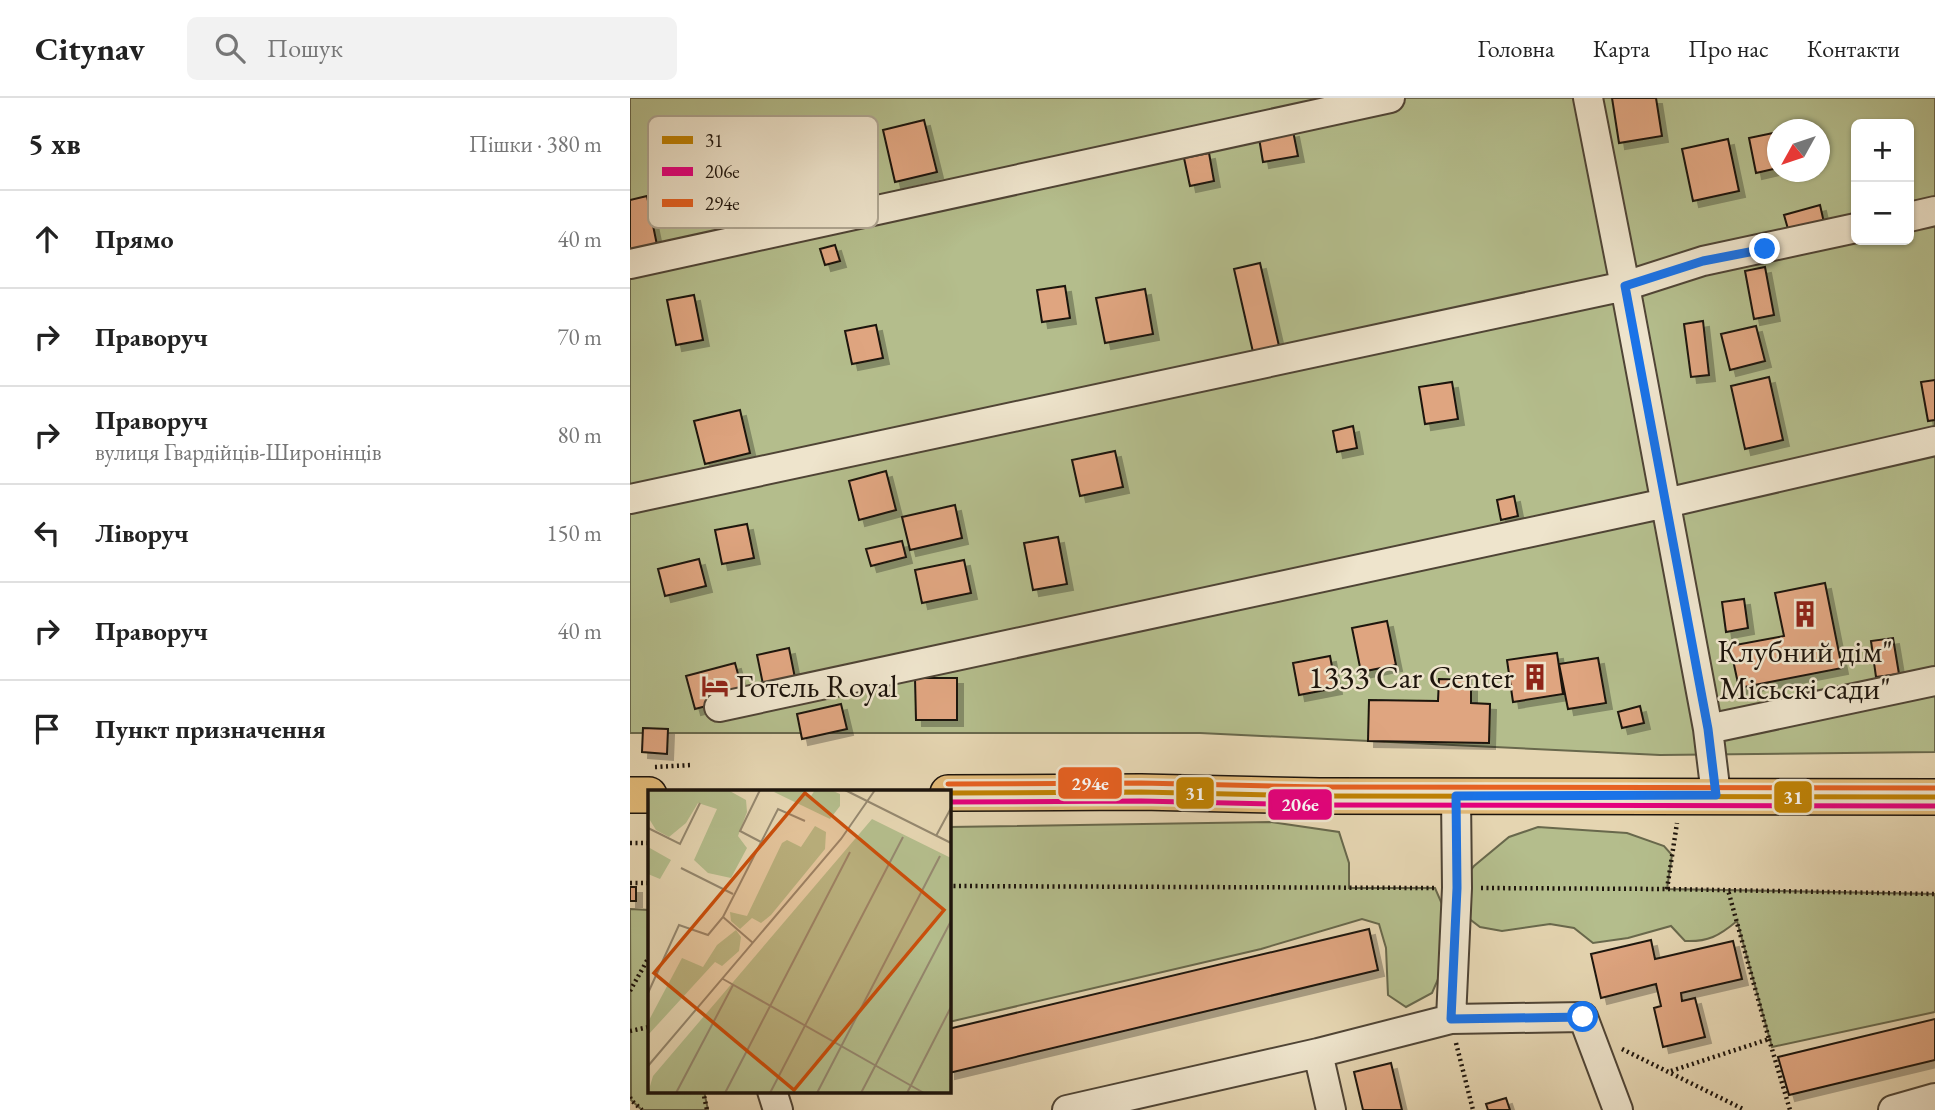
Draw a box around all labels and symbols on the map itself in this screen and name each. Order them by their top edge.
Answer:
legend [648,116,878,228]
north arrow [1767,119,1830,182]
text: 31 [705,128,723,153]
text: 206е [705,159,740,184]
text: 294е [705,191,740,216]
route end [1749,233,1780,264]
building icon: Клубний дім" Місьскі сади" [1790,599,1820,629]
place label: Клубний дім" Місьскі сади" [1717,630,1893,709]
place label: 1333 Car Center [1308,656,1514,698]
building icon: 1333 Car Center [1520,662,1550,692]
place label: Готель Royal [736,665,898,707]
hotel icon: Готель Royal [700,671,730,701]
line badge: 294е [1057,766,1123,800]
text: 294е [1071,771,1109,796]
line badge: 31 [1175,776,1215,810]
line badge: 31 [1773,780,1813,814]
text: 31 [1185,781,1205,806]
text: 31 [1783,785,1803,810]
line badge: 206е [1267,788,1333,821]
inset map [648,790,950,1093]
text: 206е [1281,792,1319,817]
route start [1567,1001,1598,1032]

